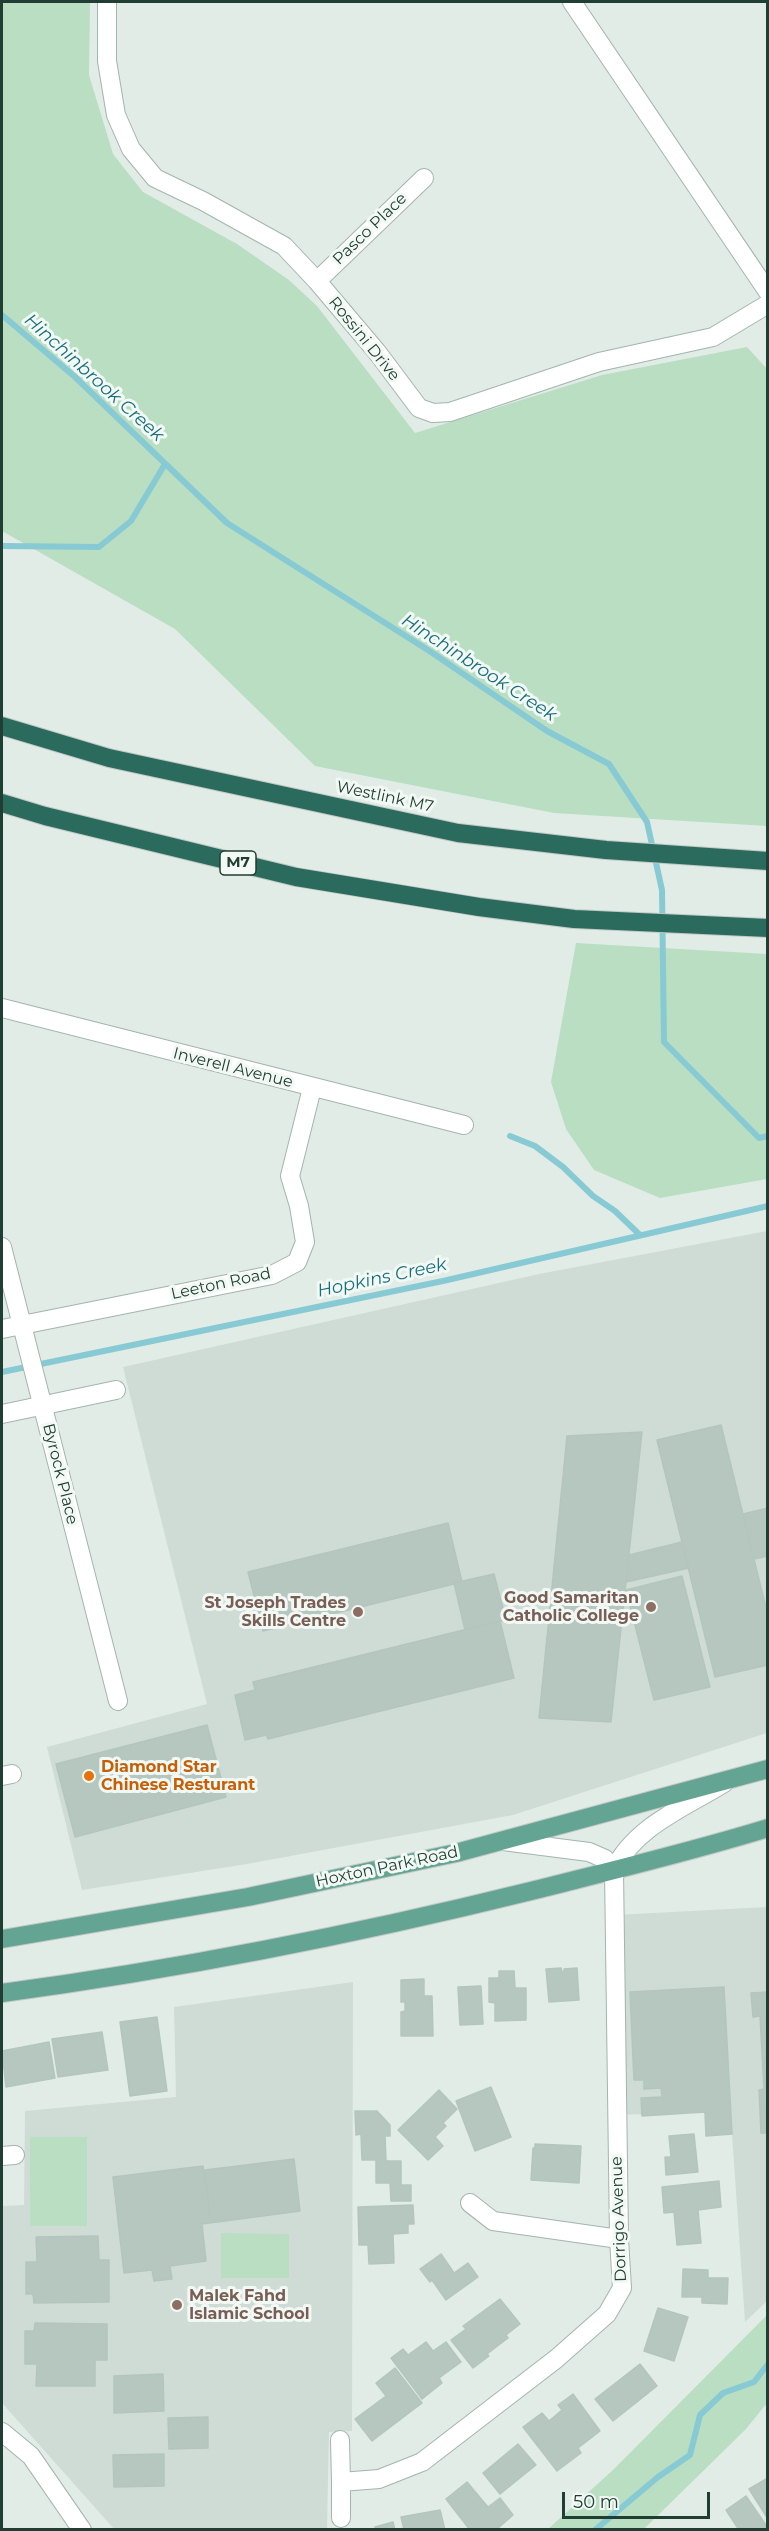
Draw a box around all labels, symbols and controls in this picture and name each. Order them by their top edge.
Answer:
street label: Pasco Place [329,189,411,269]
street label: Rossini Drive [324,293,404,385]
water label: Hinchinbrook Creek [20,310,168,446]
water label: Hinchinbrook Creek [397,610,561,726]
street label: Westlink M7 [335,777,435,817]
road number: M7 [220,851,256,875]
street label: Inverell Avenue [171,1044,295,1092]
water label: Hopkins Creek [315,1254,449,1302]
street label: Leeton Road [169,1264,273,1304]
street label: Byrock Place [38,1422,82,1526]
place label: Good Samaritan Catholic College [503,1588,639,1626]
place label: St Joseph Trades Skills Centre [204,1593,346,1631]
marker: Good Samaritan Catholic College [644,1600,658,1614]
marker: St Joseph Trades Skills Centre [351,1605,365,1619]
place label: Diamond Star Chinese Resturant [101,1757,255,1795]
marker: Diamond Star Chinese Resturant [82,1769,96,1783]
street label: Hoxton Park Road [314,1843,460,1891]
street label: Dorrigo Avenue [607,2156,631,2282]
place label: Malek Fahd Islamic School [189,2286,310,2324]
marker: Malek Fahd Islamic School [170,2298,184,2312]
scale bar [565,2480,714,2518]
text: 50 m [573,2491,619,2513]

